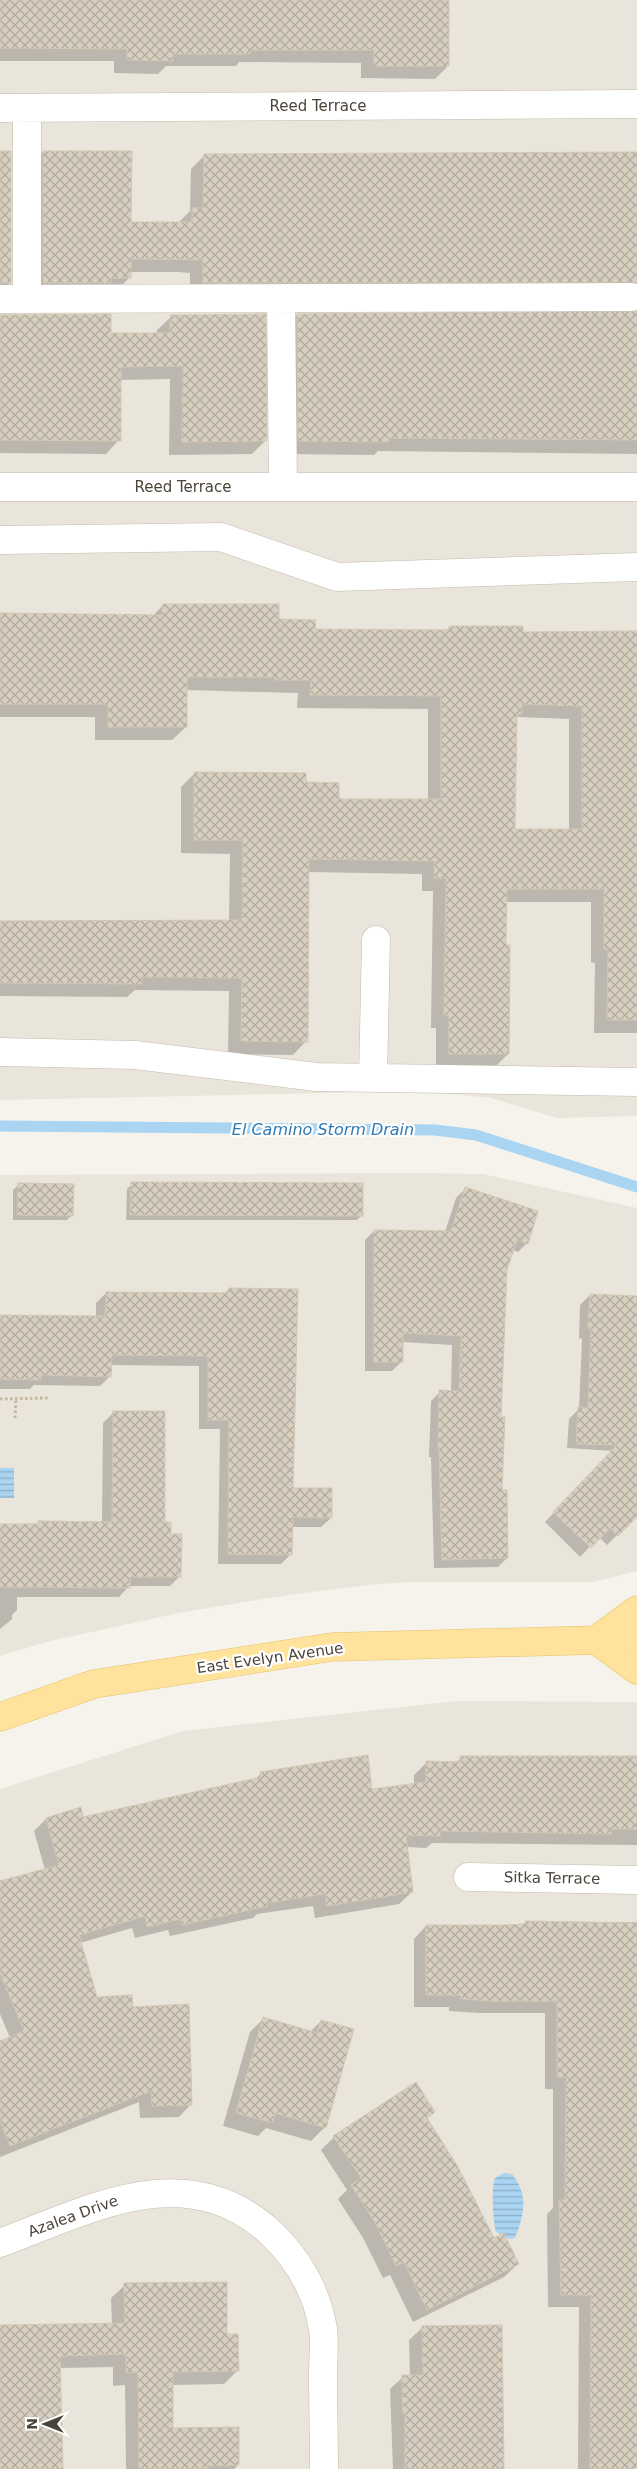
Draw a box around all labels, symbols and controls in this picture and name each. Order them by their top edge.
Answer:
street label: Reed Terrace [269,97,367,115]
street label: Reed Terrace [134,478,232,496]
water label: El Camino Storm Drain [232,1120,414,1139]
street label: East Evelyn Avenue [196,1639,344,1677]
street label: Sitka Terrace [504,1868,600,1888]
street label: Azalea Drive [25,2191,121,2241]
north arrow [20,2399,70,2449]
text: N [24,2418,40,2430]

